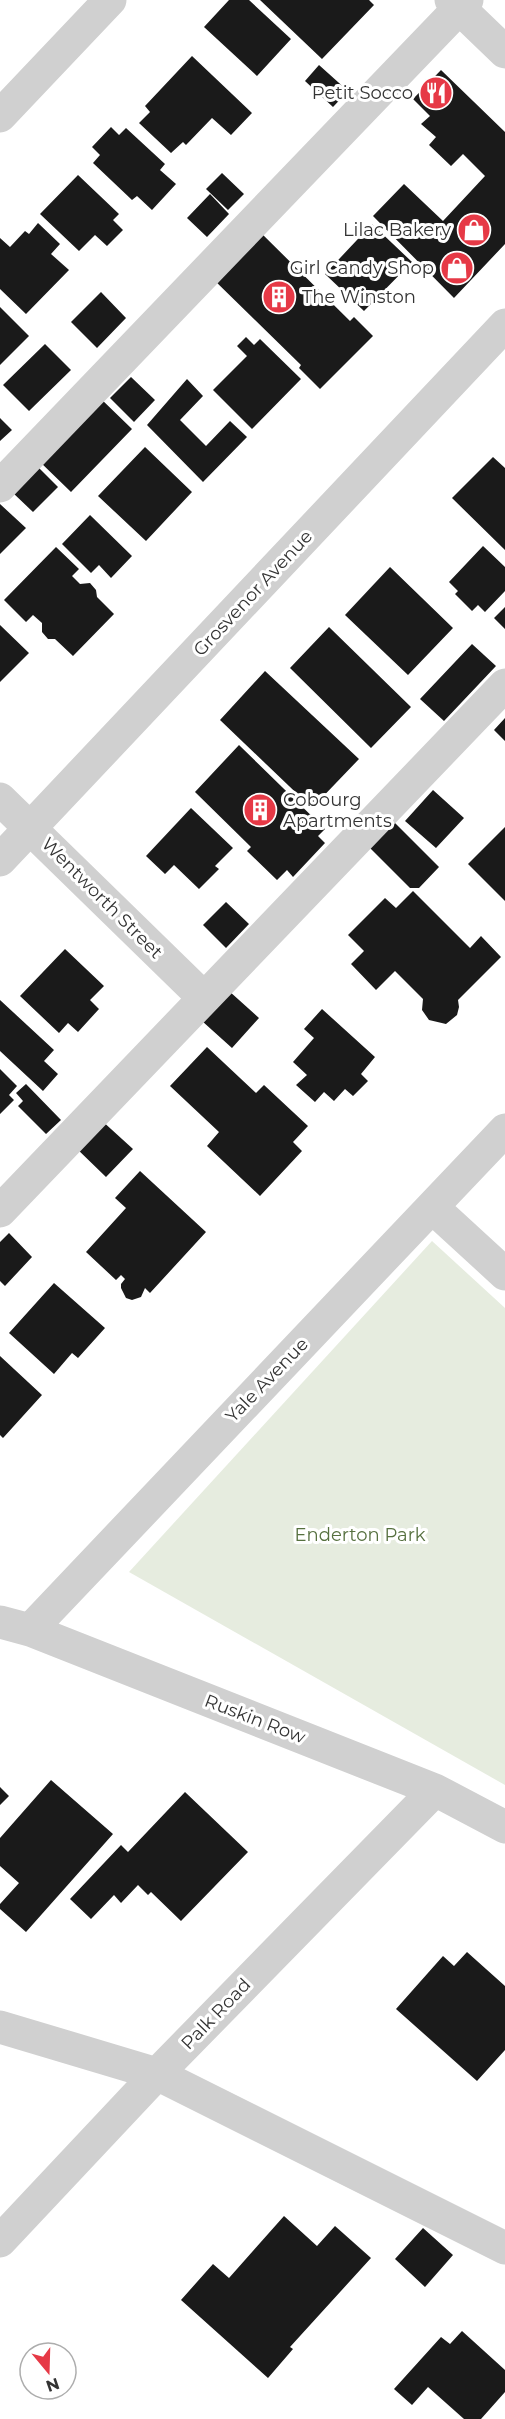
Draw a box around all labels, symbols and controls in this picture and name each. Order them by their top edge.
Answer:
restaurant icon: Petit Socco [418,75,454,111]
place label: Petit Socco [312,82,413,104]
shop icon: Lilac Bakery [456,212,492,248]
place label: Lilac Bakery [343,219,451,241]
shop icon: Girl Candy Shop [439,250,475,286]
place label: Girl Candy Shop [290,257,434,279]
building icon: The Winston [261,279,297,315]
place label: The Winston [302,286,416,308]
street label: Grosvenor Avenue [189,525,317,661]
place label: Cobourg Apartments [283,789,392,832]
building icon: Cobourg Apartments [242,792,278,828]
street label: Wentworth Street [37,833,167,963]
street label: Yale Avenue [221,1333,313,1427]
park label: Enderton Park [294,1524,426,1546]
street label: Ruskin Row [201,1690,309,1748]
street label: Palk Road [177,1974,255,2054]
north arrow [18,2341,78,2401]
text: N [44,2374,62,2396]

